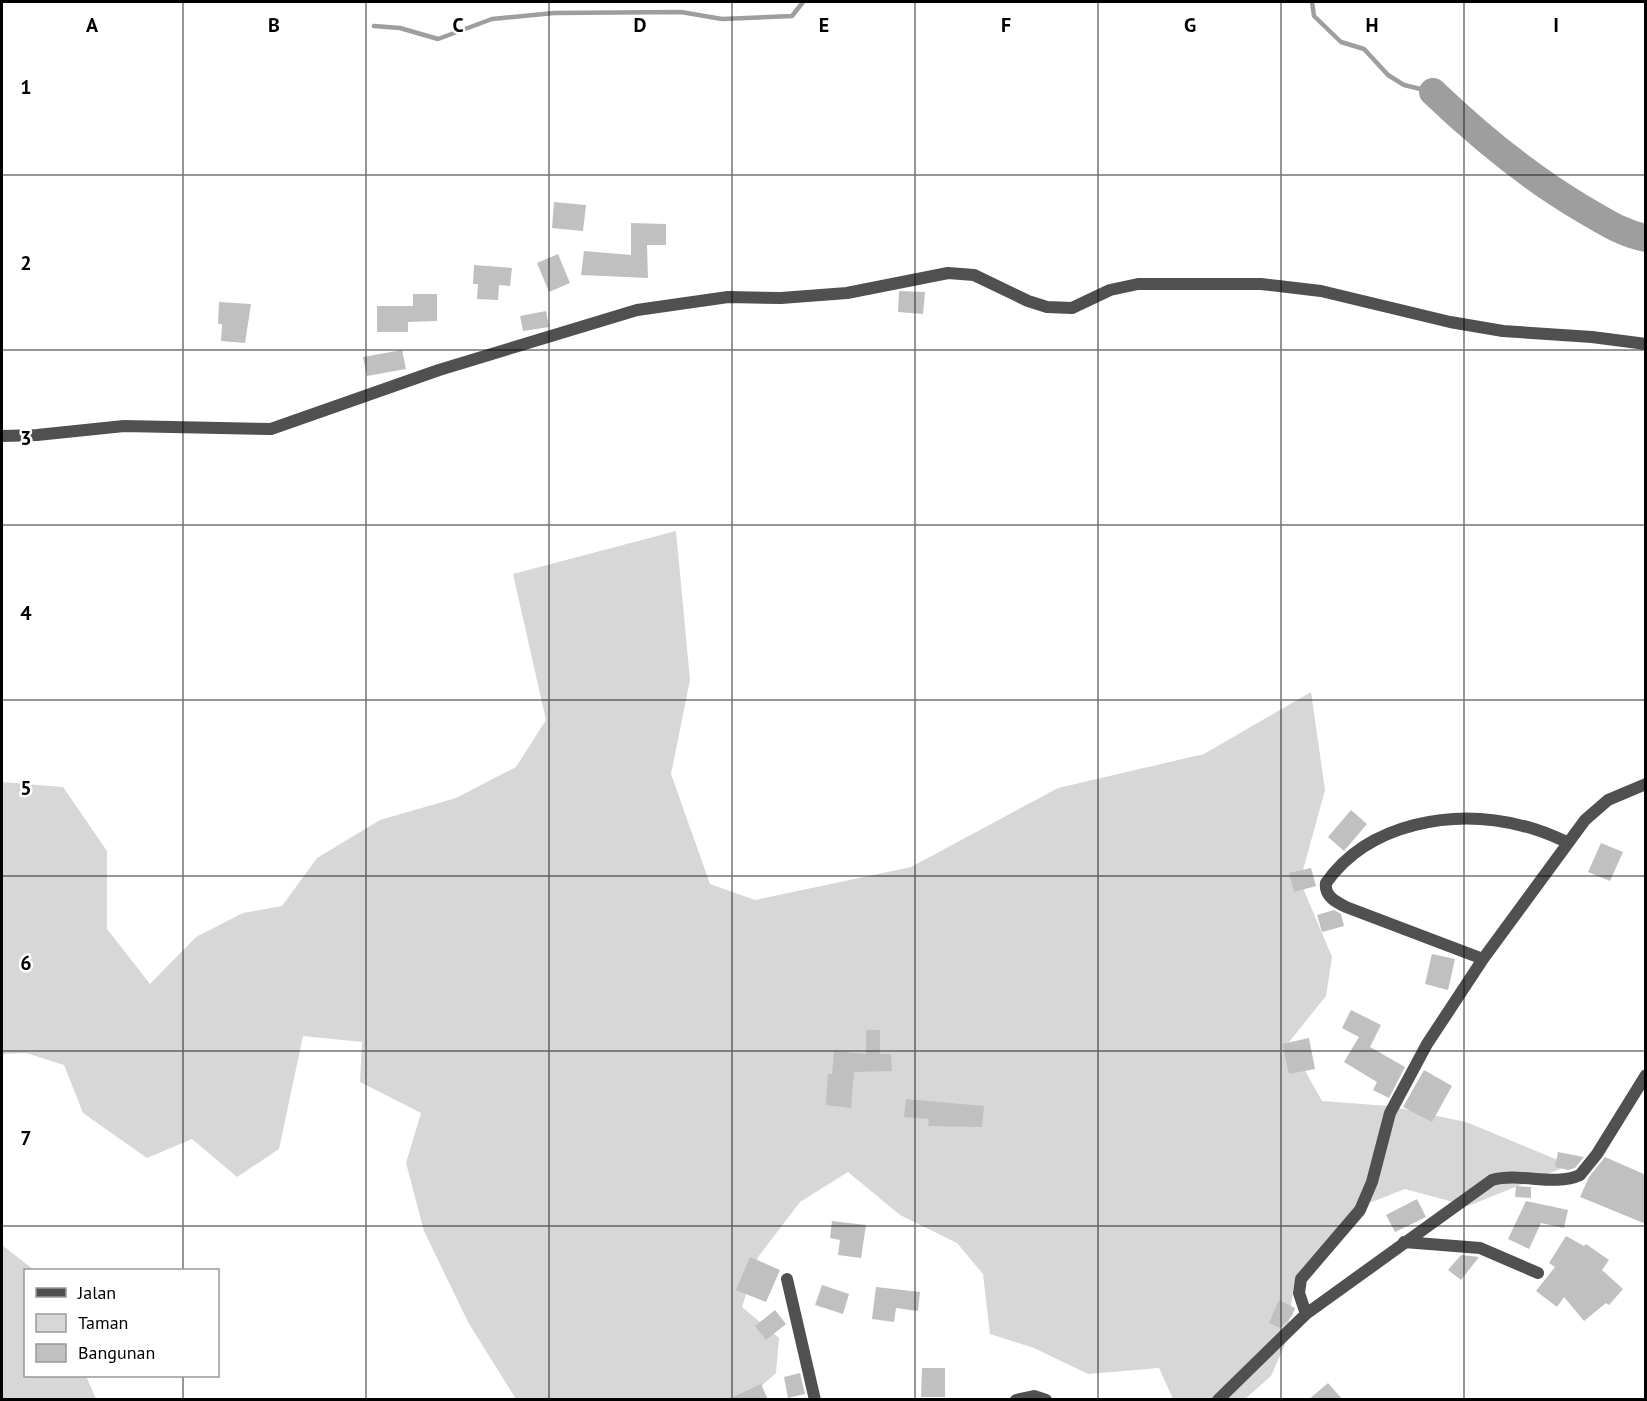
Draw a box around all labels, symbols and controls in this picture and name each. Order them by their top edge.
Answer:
text: A [86,12,99,38]
text: B [268,12,280,38]
text: C [452,12,464,38]
text: D [634,12,647,38]
text: E [819,12,829,38]
text: F [1001,12,1011,38]
text: G [1184,12,1196,38]
text: H [1365,12,1379,38]
text: I [1553,12,1559,38]
text: 1 [20,74,32,100]
text: 2 [20,250,32,276]
text: 3 [20,425,32,451]
text: 4 [20,600,32,626]
text: 5 [20,775,32,801]
text: 6 [20,950,32,976]
text: 7 [20,1125,32,1151]
legend [24,1269,219,1377]
text: Jalan [77,1281,116,1304]
text: Taman [78,1311,128,1334]
text: Bangunan [78,1341,155,1364]

